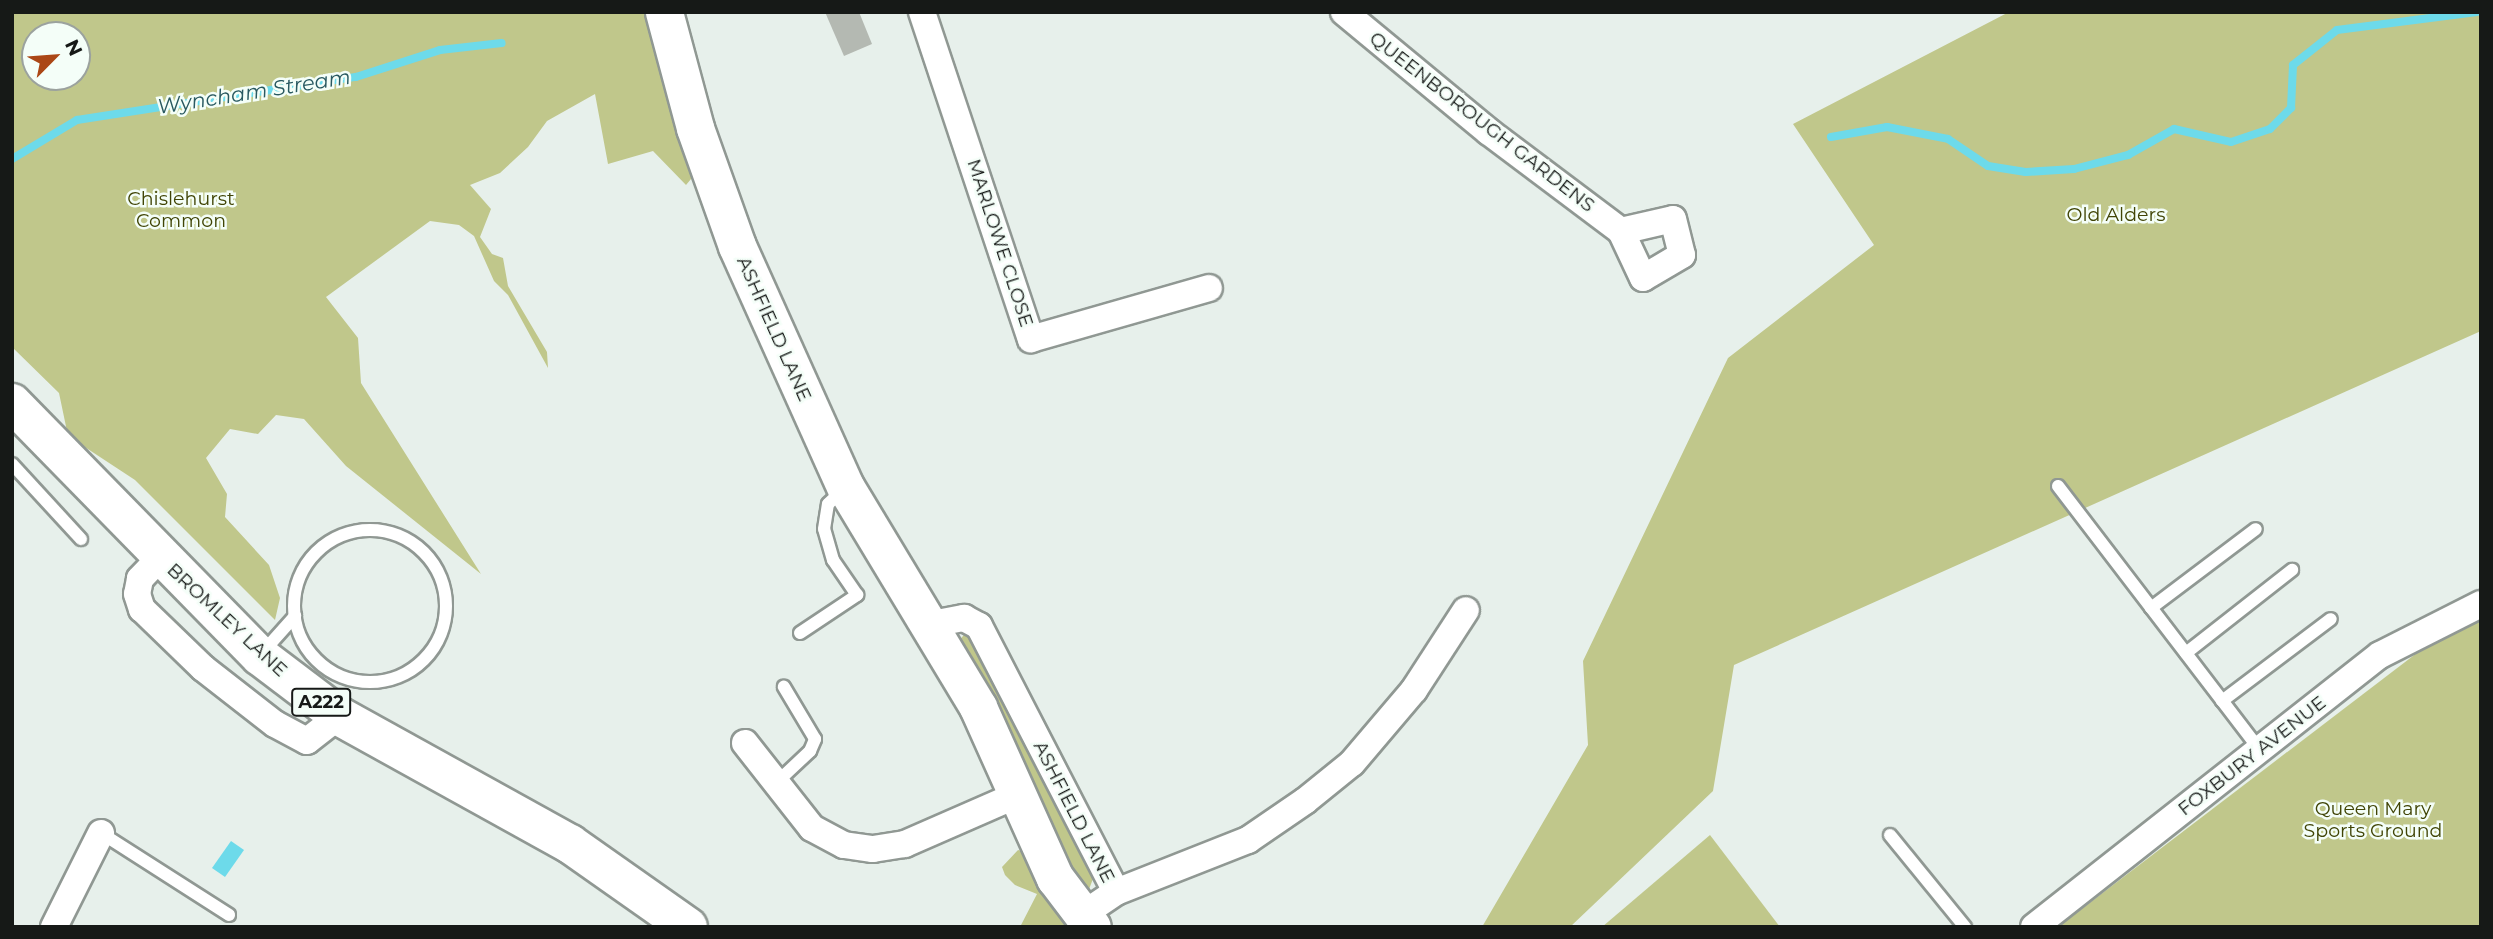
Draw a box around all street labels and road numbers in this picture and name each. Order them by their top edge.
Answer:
street label: QUEENBOROUGH GARDENS [1365,27,1599,217]
street label: MARLOWE CLOSE [962,156,1038,330]
street label: ASHFIELD LANE [732,253,816,405]
street label: BROMLEY LANE [162,559,292,681]
road number: A222 [290,688,352,716]
street label: FOXBURY AVENUE [2174,691,2330,821]
street label: ASHFIELD LANE [1028,737,1120,887]

